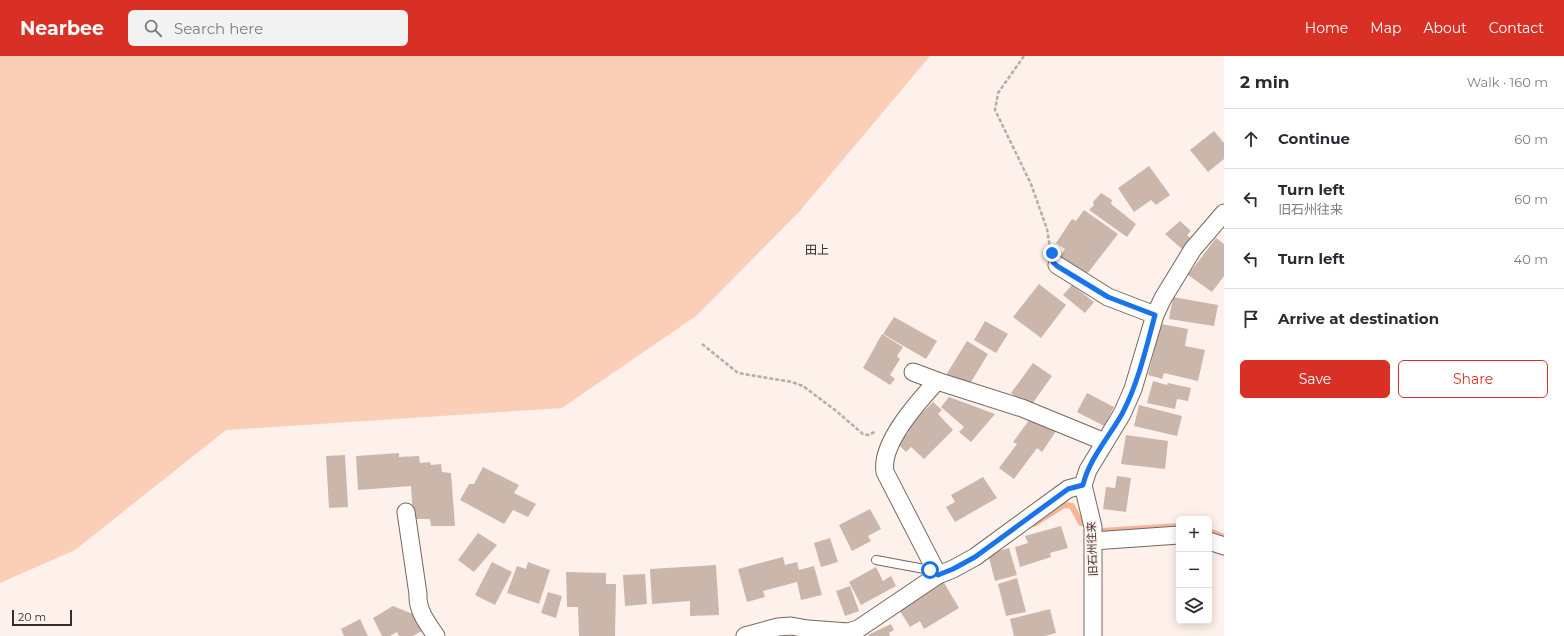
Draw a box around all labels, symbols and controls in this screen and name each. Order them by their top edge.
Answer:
search box [128,10,408,46]
text: Nearbee [20,17,104,40]
icon: search [142,17,164,39]
text: Search here [174,19,263,38]
text: Home [1305,19,1348,37]
text: Map [1370,19,1401,37]
text: About [1423,19,1467,37]
text: Contact [1489,19,1544,37]
text: 2 min [1240,72,1290,92]
text: Walk · 160 m [1467,74,1548,90]
icon: ahead [1240,128,1262,150]
text: Continue [1278,129,1350,148]
text: 60 m [1514,131,1548,147]
text: Turn left [1278,180,1345,199]
icon: left [1240,188,1262,210]
text: 60 m [1514,191,1548,207]
text: 旧石州往来 [1278,201,1343,217]
district label: 田上 [805,242,829,257]
route end [1043,244,1061,262]
icon: left [1240,248,1262,270]
text: Turn left [1278,249,1345,268]
text: 40 m [1514,251,1548,267]
icon: arrive [1240,308,1262,330]
text: Arrive at destination [1278,309,1439,328]
button: Save [1240,360,1390,398]
button: Share [1398,360,1548,398]
map controls [1176,516,1212,624]
button: + [1176,516,1212,552]
street label: 旧石州往来 [1084,521,1100,577]
button: − [1176,552,1212,588]
route start [921,561,939,579]
button: layers [1176,588,1212,624]
scale bar [12,608,72,627]
text: 20 m [18,610,46,624]

